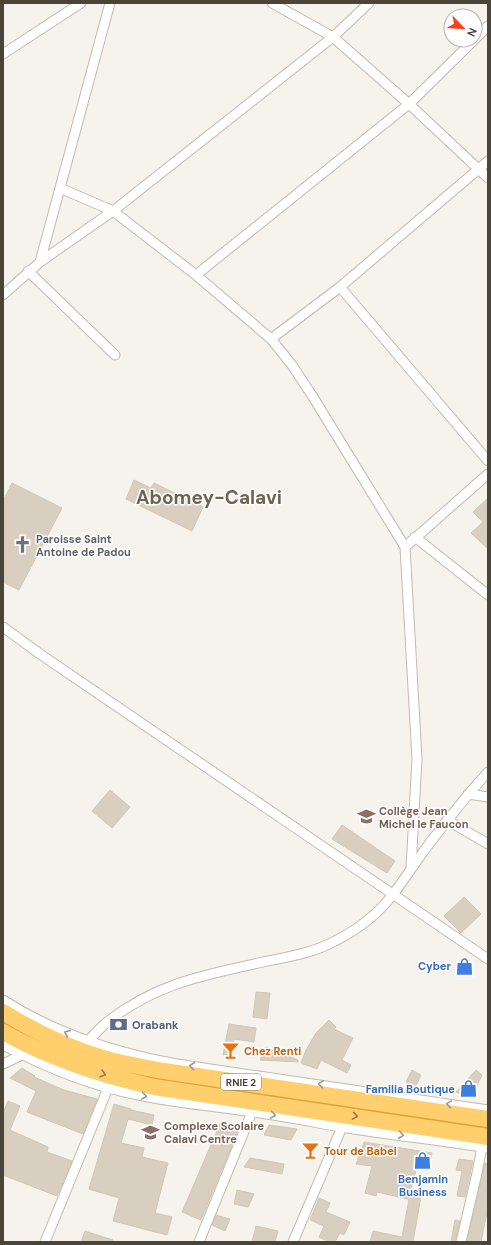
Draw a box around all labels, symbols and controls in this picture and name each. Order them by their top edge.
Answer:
north arrow [443,8,483,48]
text: N [464,26,480,39]
district label: Abomey-Calavi [136,485,282,510]
place label: Paroisse Saint Antoine de Padou [36,532,131,559]
church icon: Paroisse Saint Antoine de Padou [13,535,33,555]
place label: Collège Jean Michel le Faucon [379,804,469,831]
school or university icon: Collège Jean Michel le Faucon [356,807,376,827]
shop icon: Cyber [454,956,474,976]
place label: Cyber [418,959,451,973]
bank icon: Orabank [109,1015,129,1035]
place label: Orabank [132,1018,179,1032]
one-way arrow [64,1029,71,1037]
bar icon: Chez Renti [221,1041,241,1061]
place label: Chez Renti [244,1044,301,1058]
one-way arrow [189,1062,195,1071]
one-way arrow [99,1069,106,1078]
road number: RNIE 2 [221,1074,261,1090]
shop icon: Familia Boutique [458,1079,478,1099]
one-way arrow [318,1080,324,1089]
place label: Familia Boutique [366,1082,455,1096]
one-way arrow [141,1092,147,1100]
one-way arrow [446,1100,453,1109]
one-way arrow [270,1111,276,1119]
one-way arrow [352,1112,358,1120]
place label: Complexe Scolaire Calavi Centre [164,1119,265,1146]
school or university icon: Complexe Scolaire Calavi Centre [141,1122,161,1142]
one-way arrow [398,1130,404,1139]
bar icon: Tour de Babel [301,1141,321,1161]
place label: Tour de Babel [324,1144,397,1158]
shop icon: Benjamin Business [413,1151,433,1171]
place label: Benjamin Business [398,1172,448,1199]

